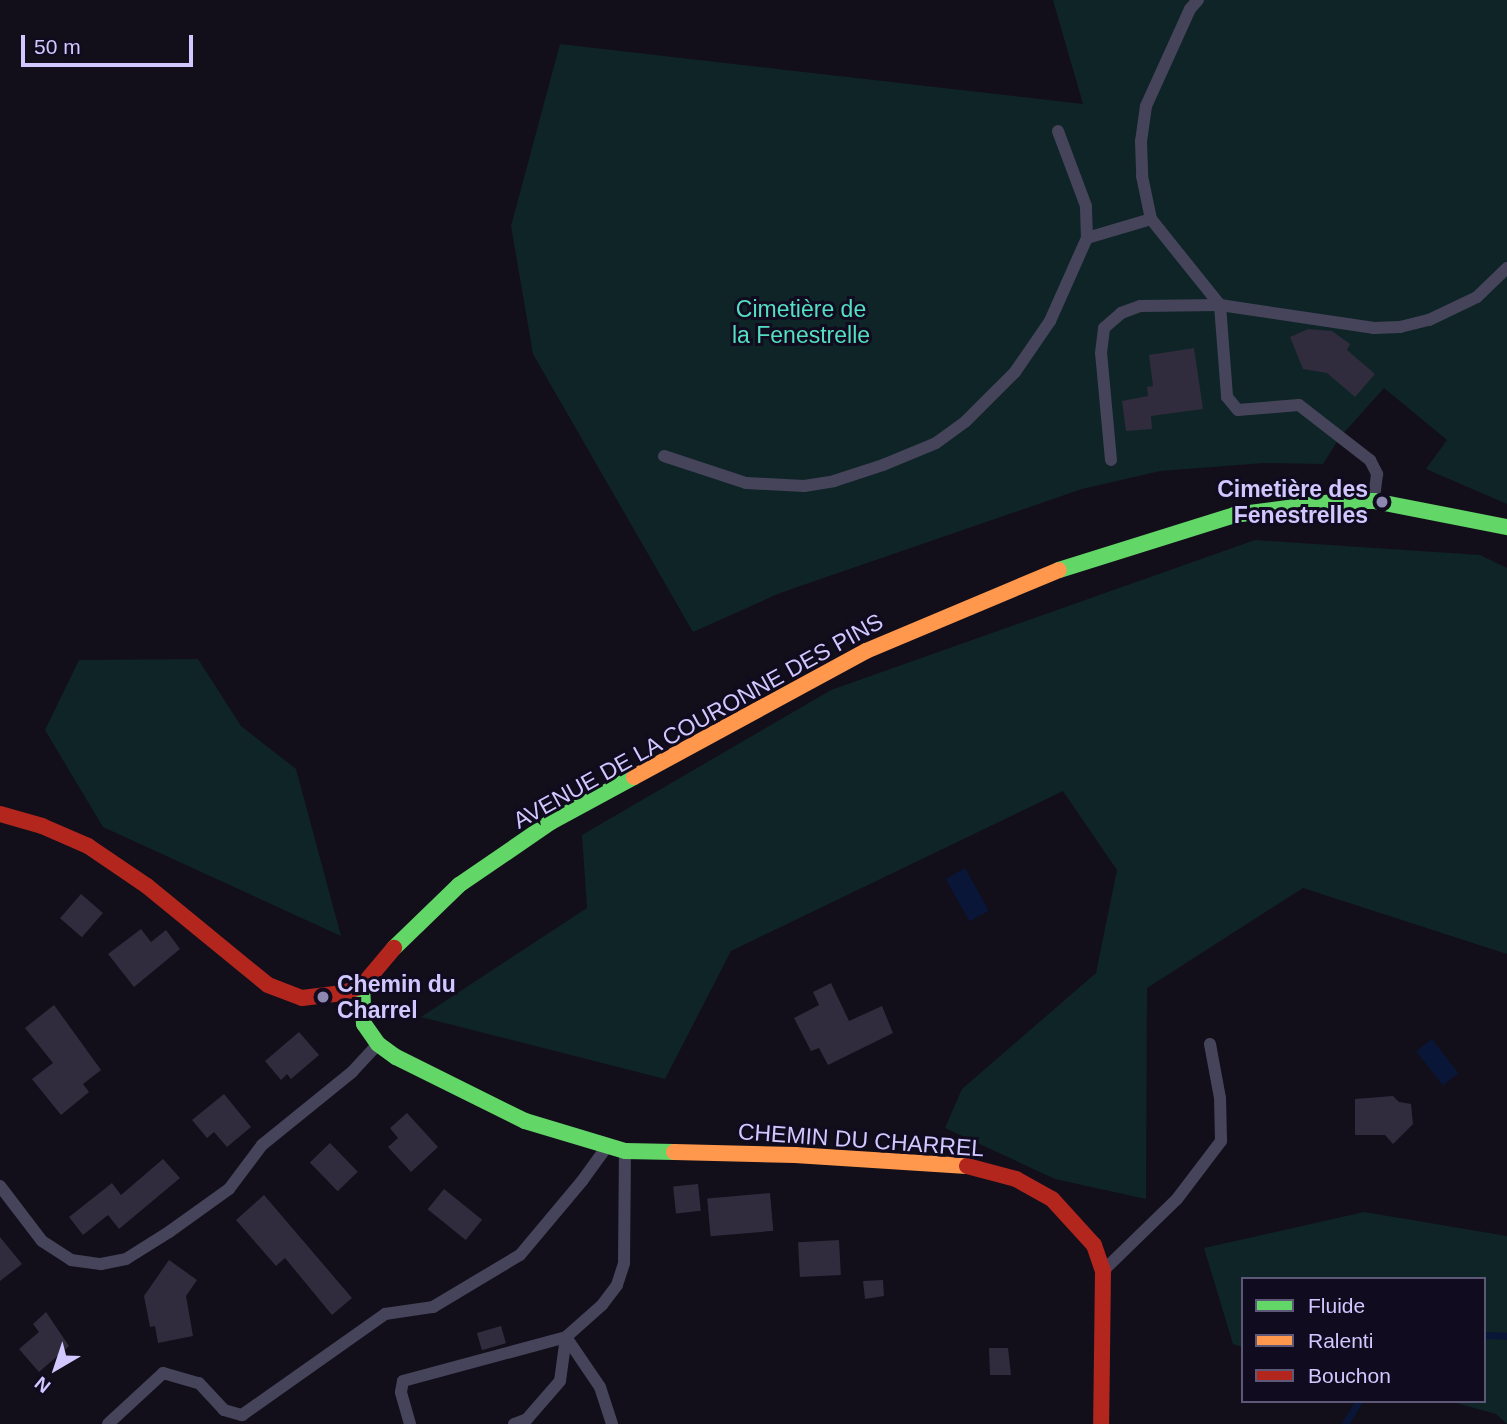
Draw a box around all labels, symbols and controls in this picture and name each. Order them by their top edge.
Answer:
scale bar [24,21,196,65]
text: 50 m [34,35,81,58]
park label: Cimetière de la Fenestrelle [732,295,870,349]
place label: Cimetière des Fenestrelles [1217,475,1368,529]
marker: Cimetière des Fenestrelles [1374,494,1390,510]
street label: AVENUE DE LA COURONNE DES PINS [508,607,888,835]
place label: Chemin du Charrel [337,970,456,1024]
marker: Chemin du Charrel [315,989,331,1005]
street label: CHEMIN DU CHARREL [737,1118,985,1162]
legend [1241,1277,1486,1403]
text: Fluide [1308,1294,1365,1317]
text: Ralenti [1308,1329,1373,1352]
north arrow [21,1333,91,1403]
text: Bouchon [1308,1364,1391,1387]
text: N [31,1372,54,1397]

